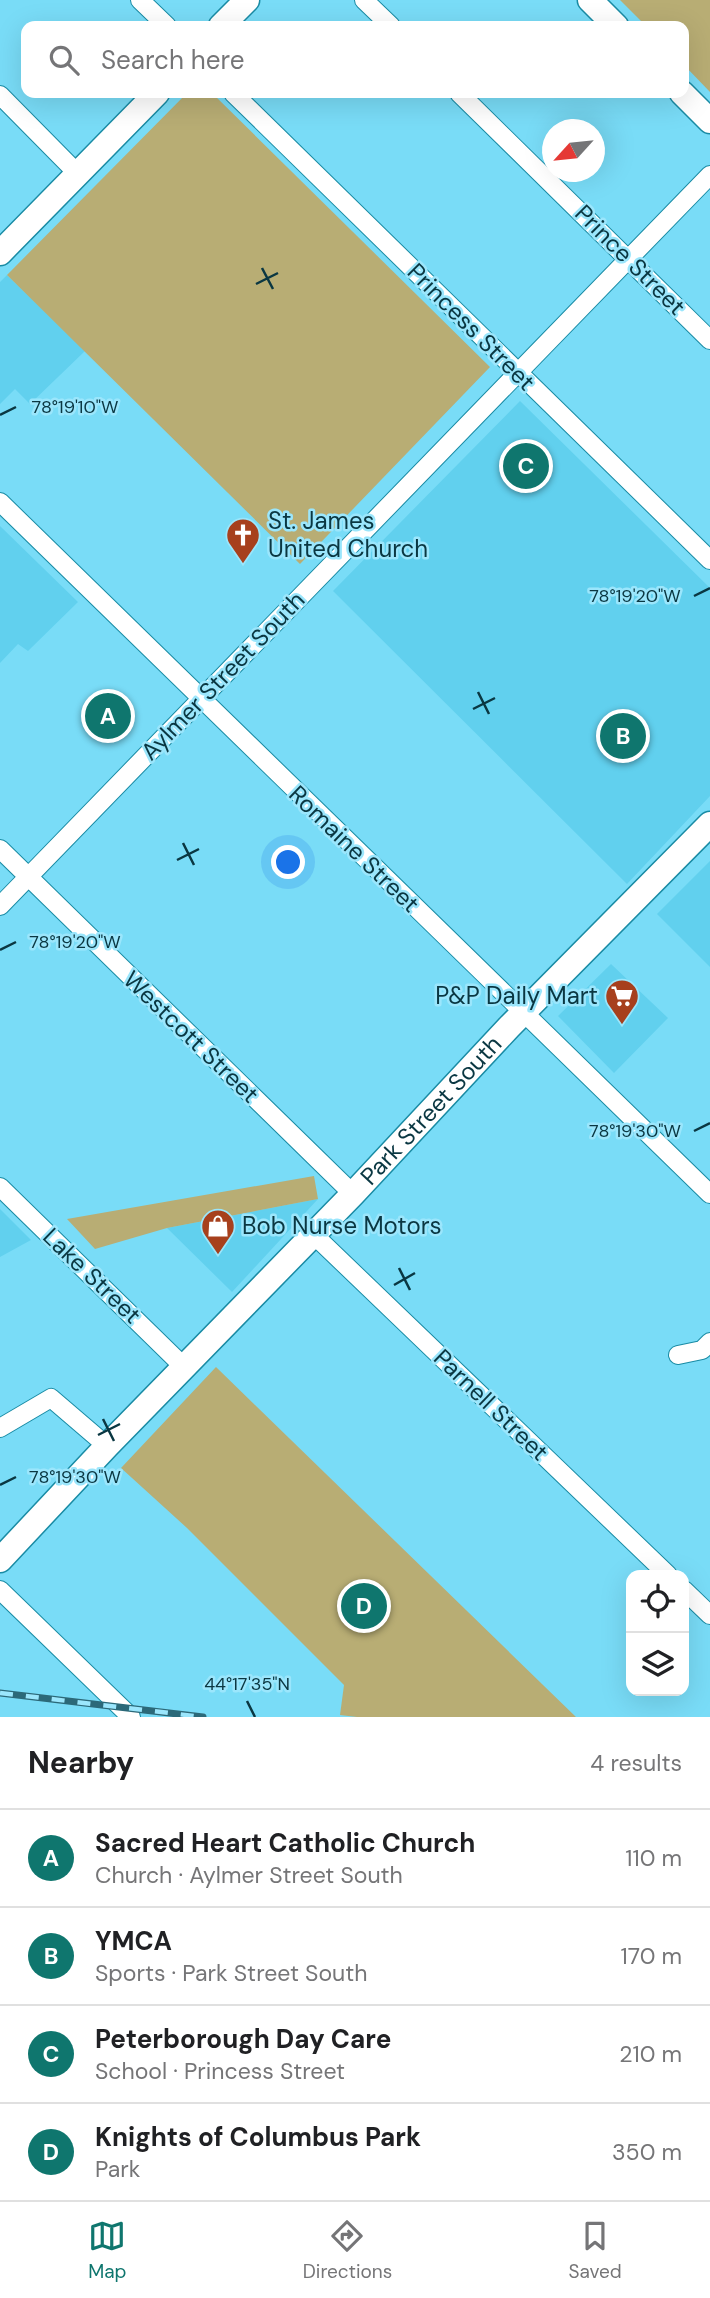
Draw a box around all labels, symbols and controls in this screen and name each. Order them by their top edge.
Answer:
search box [21,21,689,98]
icon: search [45,41,83,79]
text: Search here [101,43,244,77]
north arrow [542,119,605,182]
street label: Prince Street [568,198,692,322]
street label: Princess Street [401,256,542,397]
text: 78°19'10"W [32,395,118,419]
pin: C [503,440,549,492]
place label: St. James United Church [268,505,428,564]
church icon: St. James United Church [224,516,262,565]
text: 78°19'20"W [589,584,681,608]
street label: Aylmer Street South [134,585,311,767]
pin: A [85,690,131,742]
pin: B [600,710,646,762]
street label: Romaine Street [283,779,426,919]
your location [271,845,305,879]
text: 78°19'20"W [29,930,121,954]
street label: Westcott Street [117,964,266,1109]
supermarket icon: P&P Daily Mart [603,977,641,1026]
place label: P&P Daily Mart [435,980,598,1011]
street label: Park Street South [353,1029,508,1191]
text: 78°19'30"W [589,1119,681,1143]
shop icon: Bob Nurse Motors [199,1207,237,1256]
place label: Bob Nurse Motors [242,1210,442,1241]
street label: Lake Street [37,1221,148,1330]
street label: Parnell Street [427,1342,555,1467]
text: 78°19'30"W [29,1465,121,1489]
map controls [626,1570,689,1696]
button: locate [626,1570,689,1633]
pin: D [341,1580,387,1632]
button: layers [626,1633,689,1696]
text: 44°17'35"N [204,1672,290,1696]
text: Nearby [28,1743,134,1782]
text: 4 results [590,1748,682,1778]
text: Sacred Heart Catholic Church [95,1826,475,1860]
text: A [43,1843,59,1873]
text: 110 m [625,1843,682,1873]
text: Church · Aylmer Street South [95,1860,403,1890]
text: YMCA [95,1924,172,1958]
text: B [44,1941,58,1971]
text: 170 m [621,1941,682,1971]
text: Sports · Park Street South [95,1958,367,1988]
text: Peterborough Day Care [95,2022,391,2056]
text: C [43,2039,59,2069]
text: 210 m [619,2039,682,2069]
text: School · Princess Street [95,2056,345,2086]
text: Knights of Columbus Park [95,2120,421,2154]
text: D [43,2137,59,2167]
text: 350 m [612,2137,682,2167]
text: Park [95,2154,140,2184]
tab: Map [88,2217,126,2284]
tab: Directions [303,2217,392,2284]
tab: Saved [569,2217,622,2284]

